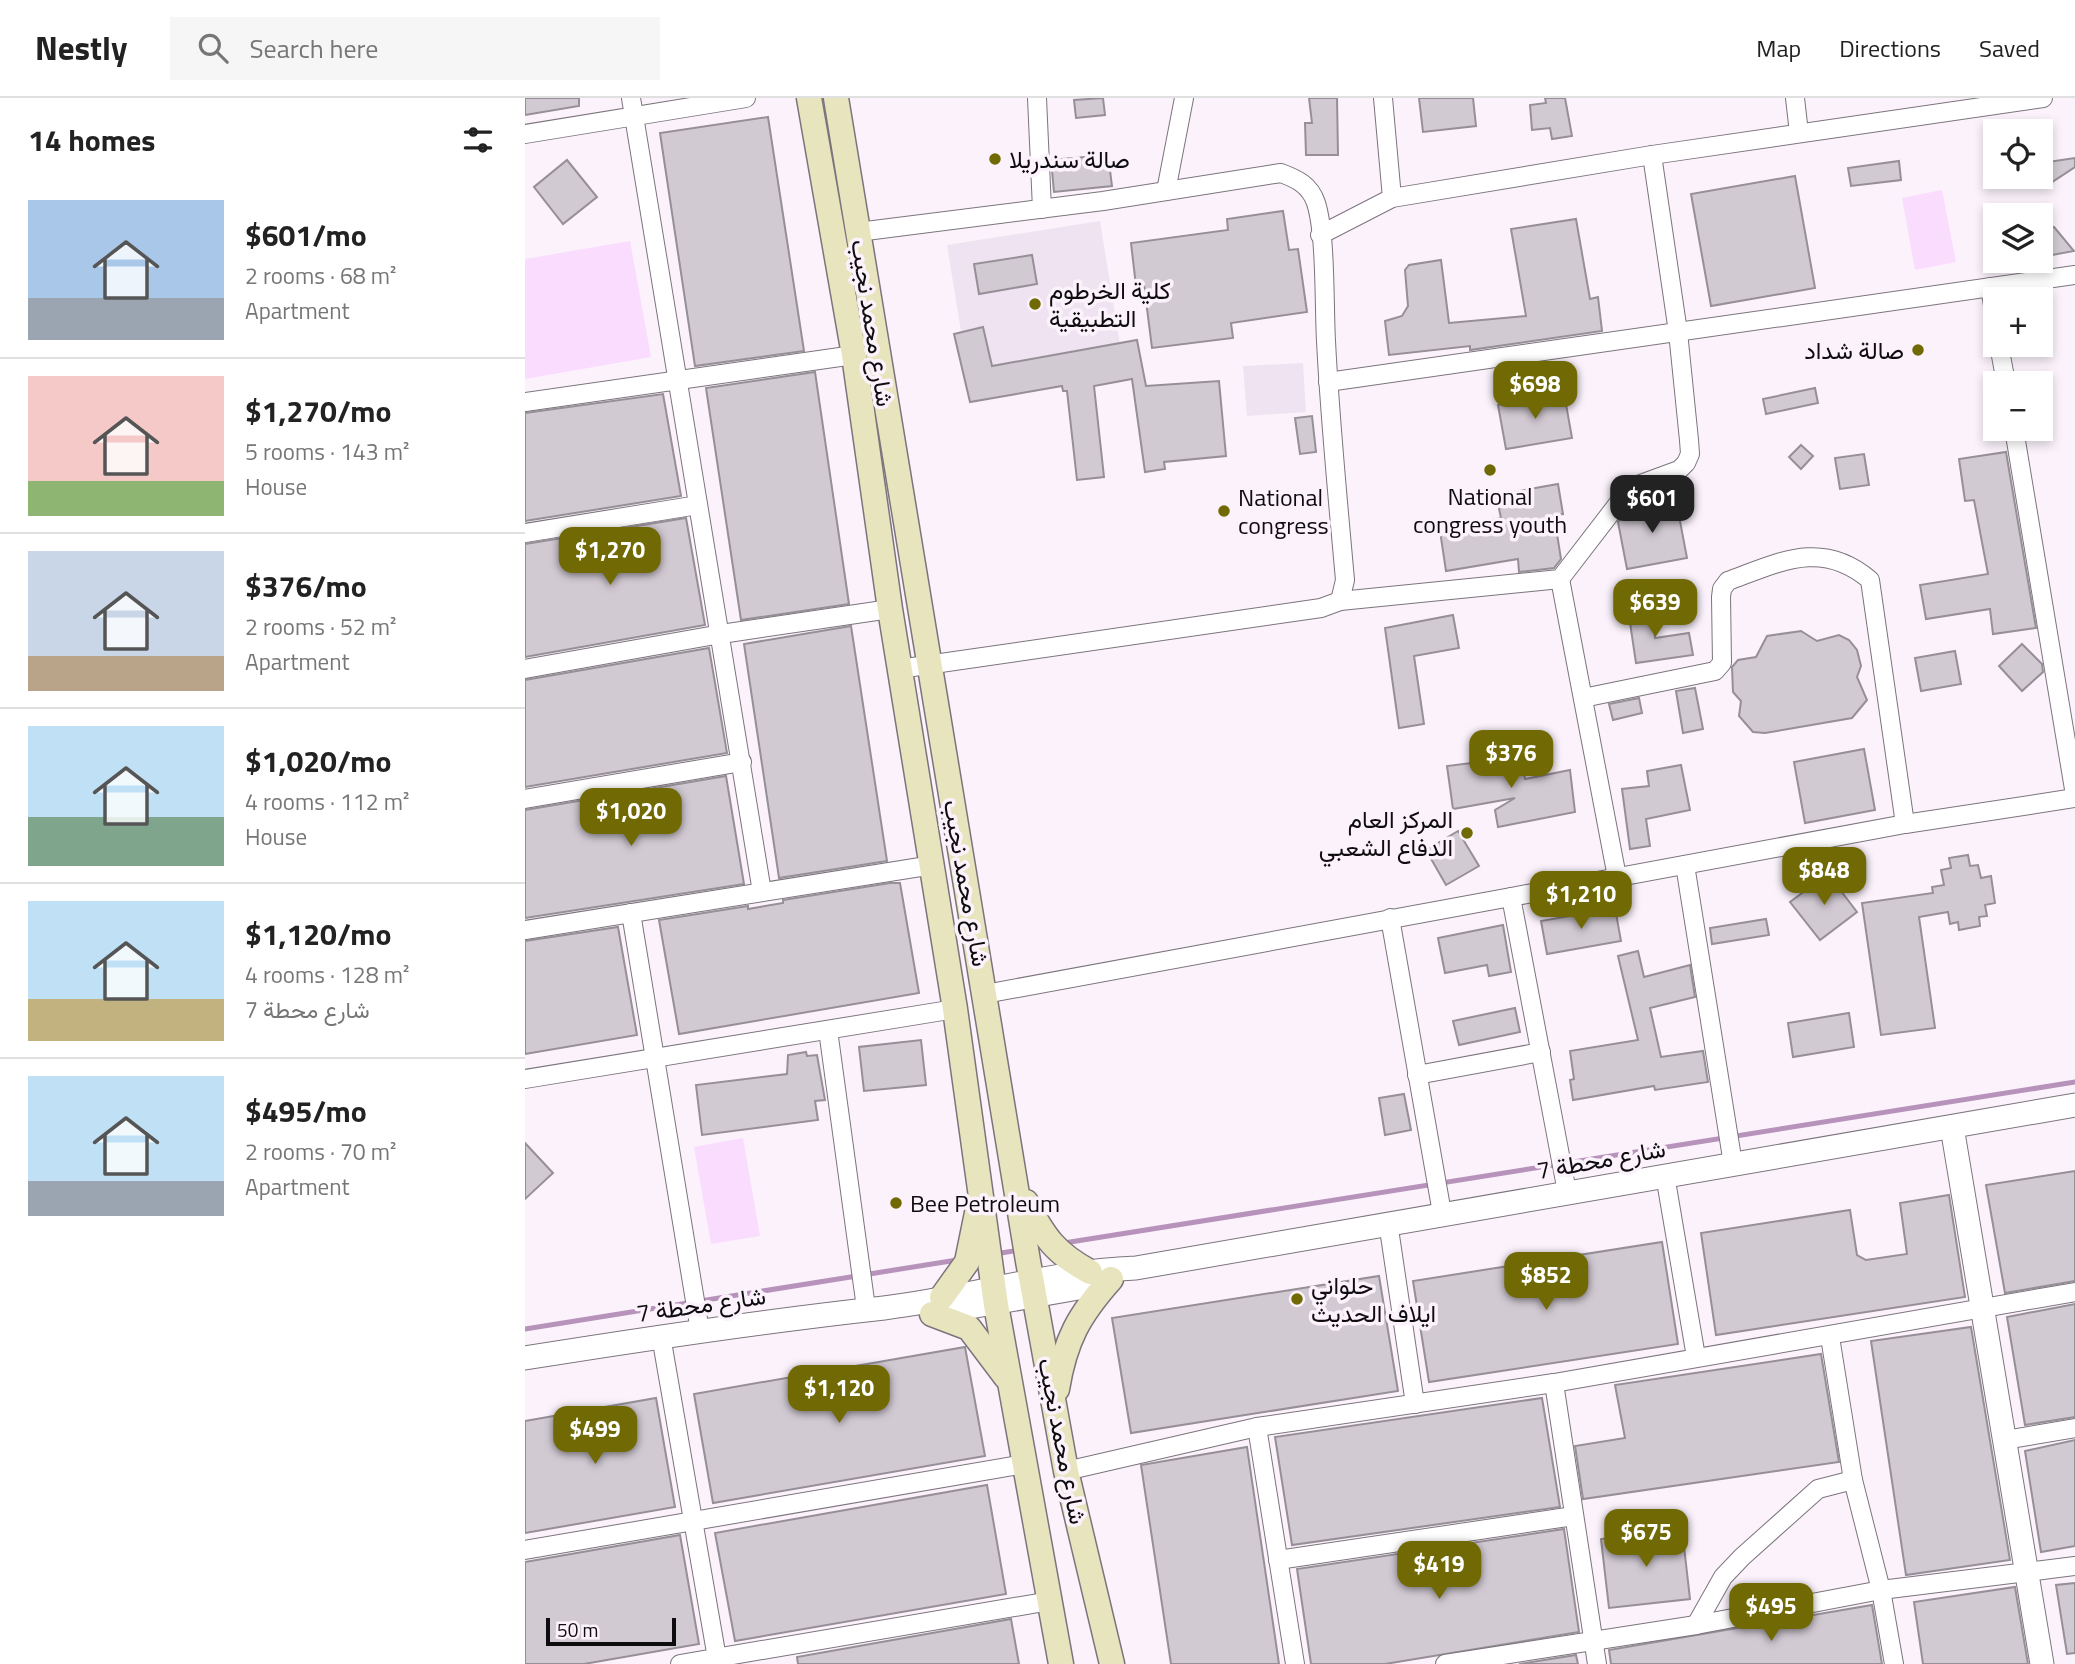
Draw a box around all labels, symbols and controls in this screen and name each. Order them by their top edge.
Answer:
search box [170,17,660,80]
text: Nestly [35,23,128,73]
icon: search [194,29,232,67]
text: Search here [250,29,378,68]
text: Map [1756,30,1801,66]
text: Directions [1839,30,1941,66]
text: Saved [1979,30,2040,66]
text: 14 homes [28,117,155,163]
map controls [1983,119,2053,441]
button: locate [1983,119,2053,189]
icon: filters [459,121,497,159]
place label: صالة سندريلا [1009,141,1130,177]
marker: صالة سندريلا [987,151,1003,167]
button: layers [1983,203,2053,273]
text: $601/mo [245,212,367,258]
icon: home [84,228,168,312]
street label: شارع محمد نجيب [842,237,904,409]
text: 2 rooms · 68 m² [245,258,396,293]
place label: كلية الخرطوم التطبيقية [1049,272,1171,336]
button: + [1983,287,2053,357]
text: Apartment [245,293,350,328]
marker: كلية الخرطوم التطبيقية [1027,296,1043,312]
place label: صالة شداد [1804,332,1904,368]
marker: صالة شداد [1910,342,1926,358]
pin: $698 [1494,362,1576,421]
text: $698 [1509,366,1561,401]
button: − [1983,371,2053,441]
text: $1,270/mo [245,388,391,434]
icon: home [84,404,168,488]
text: 5 rooms · 143 m² [245,434,409,469]
marker: National congress youth [1482,462,1498,478]
text: House [245,469,307,504]
pin: $601 [1611,476,1693,535]
place label: National congress youth [1413,478,1567,542]
place label: National congress [1238,479,1329,543]
text: $601 [1626,480,1678,515]
marker: National congress [1216,503,1232,519]
pin: $1,270 [553,528,667,587]
text: $1,270 [575,532,645,567]
text: $376/mo [245,563,367,609]
icon: home [84,579,168,663]
pin: $639 [1614,580,1696,639]
text: $639 [1629,584,1681,619]
text: 2 rooms · 52 m² [245,609,396,644]
text: Apartment [245,644,350,679]
pin: $376 [1470,730,1552,790]
text: $376 [1485,735,1537,770]
text: $1,020/mo [245,738,391,784]
icon: home [84,754,168,838]
text: 4 rooms · 112 m² [245,784,409,819]
pin: $1,020 [574,788,688,848]
text: $1,020 [596,793,666,828]
street label: شارع محمد نجيب [935,797,999,969]
place label: المركز العام الدفاع الشعبي [1319,801,1453,867]
text: House [245,819,307,854]
marker: المركز العام الدفاع الشعبي [1459,825,1475,841]
pin: $848 [1783,848,1865,907]
text: $848 [1798,852,1850,887]
pin: $1,210 [1524,872,1638,931]
text: $1,210 [1546,876,1616,911]
text: $1,120/mo [245,911,391,957]
icon: home [84,929,168,1013]
text: 4 rooms · 128 m² [245,957,409,992]
text: شارع محطة 7 [245,992,370,1027]
text: $495/mo [245,1088,367,1134]
icon: home [84,1104,168,1188]
street label: شارع محطة 7 [1534,1130,1668,1188]
text: 2 rooms · 70 m² [245,1134,396,1169]
text: Apartment [245,1169,350,1204]
place label: Bee Petroleum [910,1185,1060,1221]
marker: Bee Petroleum [888,1195,904,1211]
pin: $852 [1505,1252,1587,1312]
text: $852 [1520,1257,1572,1292]
place label: حلواني ايلاف الحديث [1311,1267,1436,1331]
street label: شارع محطة 7 [634,1277,768,1331]
marker: حلواني ايلاف الحديث [1289,1291,1305,1307]
street label: شارع محمد نجيب [1029,1355,1097,1527]
pin: $1,120 [782,1366,896,1425]
text: $1,120 [804,1370,874,1405]
pin: $499 [554,1406,636,1466]
text: $499 [569,1411,621,1446]
pin: $675 [1605,1510,1687,1569]
text: $675 [1620,1514,1672,1549]
pin: $419 [1398,1542,1480,1601]
text: $419 [1413,1546,1465,1581]
pin: $495 [1730,1584,1812,1643]
text: $495 [1745,1588,1797,1623]
scale bar [546,1615,675,1647]
text: 50 m [557,1615,598,1644]

